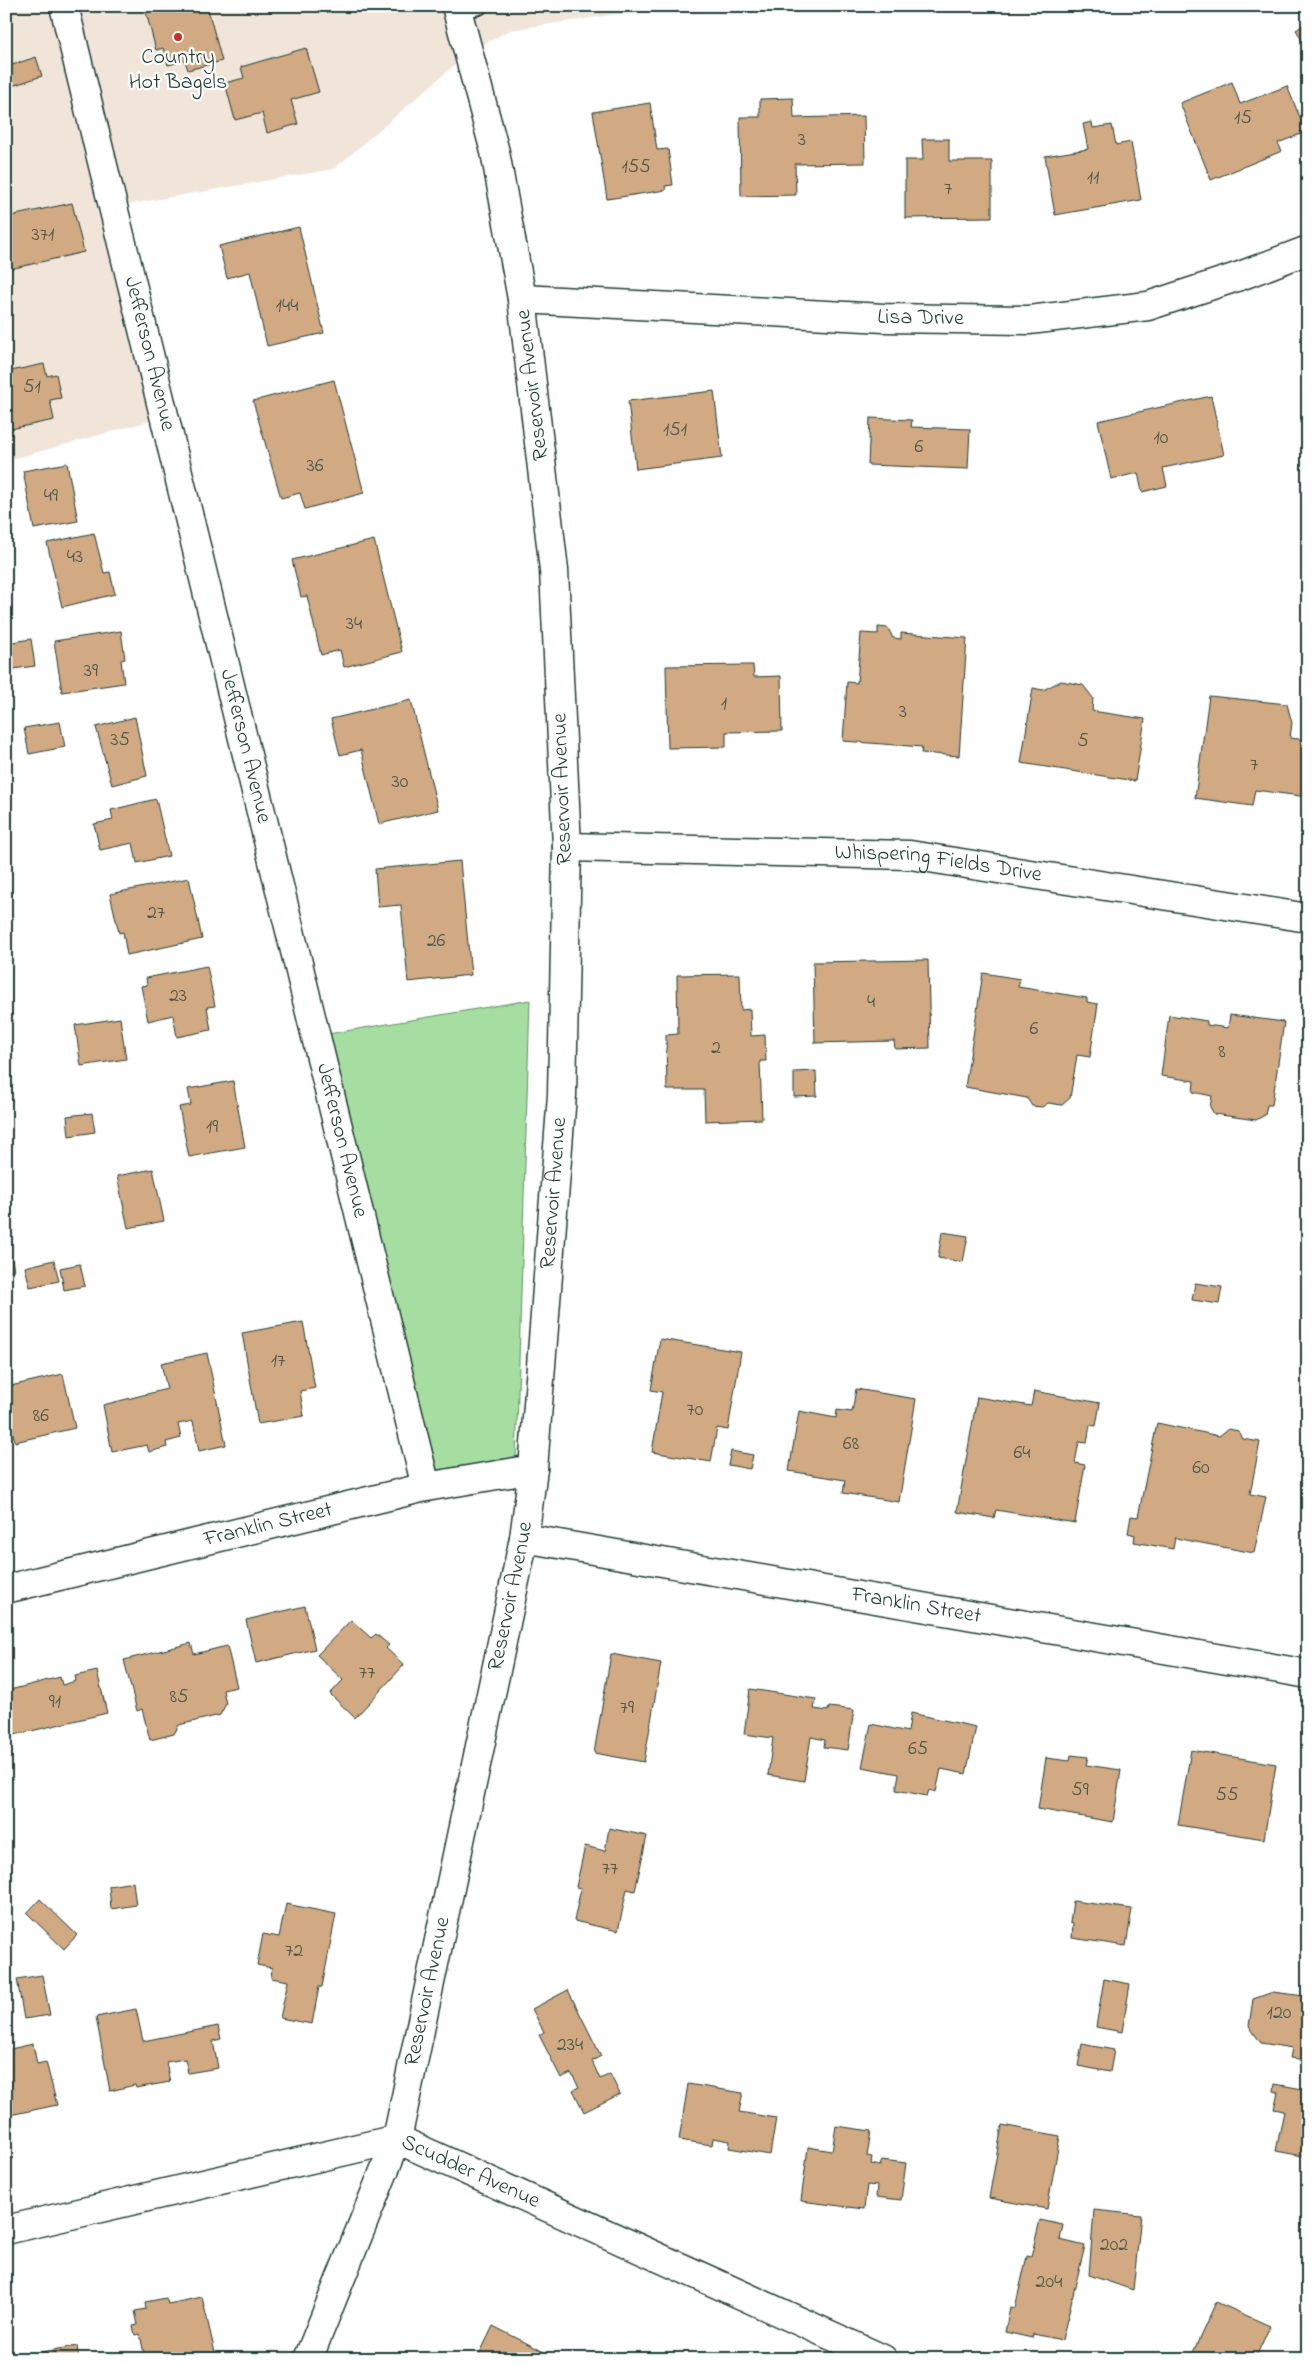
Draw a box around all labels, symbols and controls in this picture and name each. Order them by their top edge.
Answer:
marker: Country Hot Bagels [172,31,184,43]
place label: Country Hot Bagels [129,42,227,100]
house number: 15 [1234,104,1252,133]
house number: 3 [798,126,806,155]
house number: 155 [621,153,651,182]
house number: 11 [1087,164,1099,193]
house number: 7 [944,175,952,204]
house number: 371 [32,221,54,250]
street label: Jefferson Avenue [115,273,183,434]
house number: 144 [276,292,298,321]
street label: Lisa Drive [876,302,964,335]
street label: Reservoir Avenue [508,308,558,462]
house number: 51 [23,373,41,402]
house number: 151 [663,416,687,445]
house number: 10 [1154,424,1169,453]
house number: 6 [915,433,924,462]
house number: 36 [306,452,324,481]
house number: 49 [44,482,58,511]
house number: 43 [67,543,83,572]
house number: 34 [346,610,362,639]
house number: 39 [84,657,98,686]
street label: Jefferson Avenue [211,666,279,827]
house number: 1 [721,690,727,719]
house number: 3 [899,698,907,727]
street label: Reservoir Avenue [544,712,582,865]
house number: 35 [110,726,130,755]
house number: 5 [1077,727,1089,756]
house number: 7 [1250,751,1258,780]
house number: 30 [392,768,409,797]
street label: Whispering Fields Drive [834,837,1044,892]
house number: 27 [147,899,165,928]
house number: 26 [427,927,446,956]
house number: 23 [169,982,187,1011]
house number: 4 [867,988,875,1017]
house number: 6 [1030,1015,1039,1044]
house number: 2 [711,1034,721,1063]
house number: 8 [1218,1038,1226,1067]
street label: Jefferson Avenue [307,1060,376,1221]
house number: 19 [206,1113,218,1142]
street label: Reservoir Avenue [533,1116,576,1270]
house number: 17 [271,1347,285,1376]
house number: 70 [687,1396,704,1425]
house number: 86 [33,1402,49,1431]
house number: 68 [843,1430,859,1459]
house number: 64 [1013,1439,1031,1468]
house number: 60 [1192,1454,1210,1483]
street label: Franklin Street [200,1494,336,1557]
street label: Reservoir Avenue [480,1520,542,1674]
street label: Franklin Street [848,1579,984,1633]
house number: 77 [359,1659,375,1688]
house number: 85 [170,1683,188,1712]
house number: 91 [49,1688,61,1717]
house number: 79 [620,1694,634,1723]
house number: 65 [908,1735,928,1764]
house number: 59 [1071,1776,1089,1805]
house number: 55 [1216,1781,1238,1810]
house number: 77 [602,1855,618,1884]
street label: Reservoir Avenue [397,1914,460,2069]
house number: 72 [285,1937,303,1966]
house number: 120 [1267,1999,1292,2028]
house number: 234 [557,2031,583,2060]
street label: Scudder Avenue [396,2127,545,2218]
house number: 202 [1100,2231,1128,2260]
house number: 204 [1036,2268,1062,2297]

